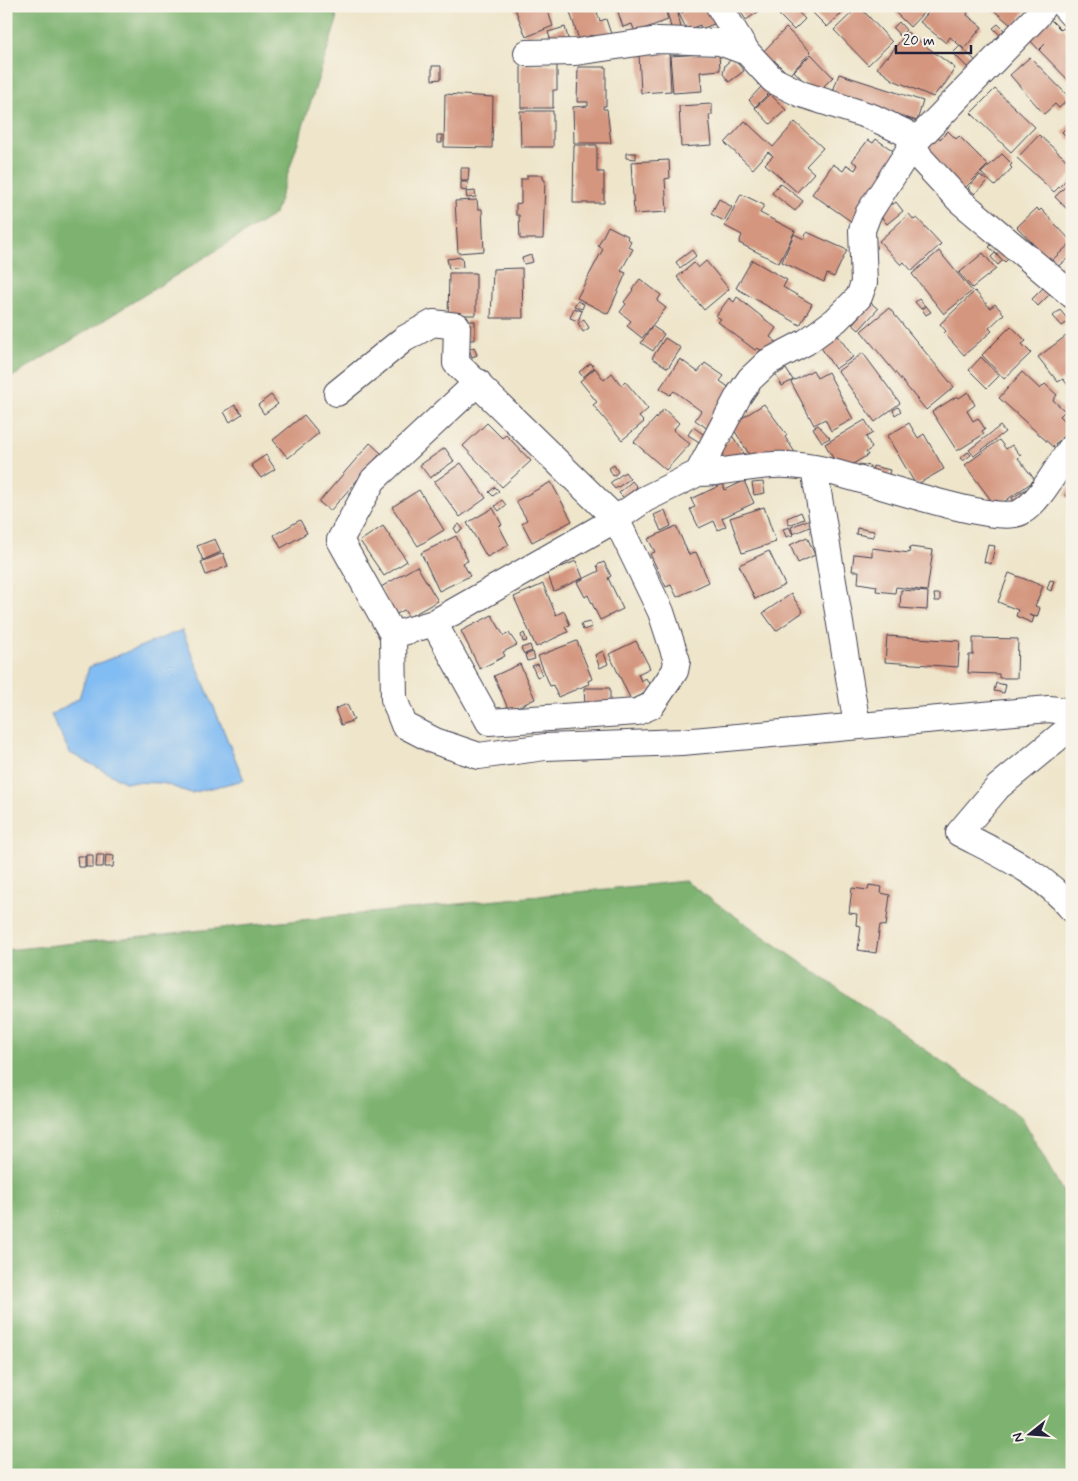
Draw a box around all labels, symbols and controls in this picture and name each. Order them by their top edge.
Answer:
scale bar [896,22,970,54]
text: 20 m [903,31,935,51]
north arrow [1006,1408,1056,1458]
text: N [1009,1430,1028,1445]

